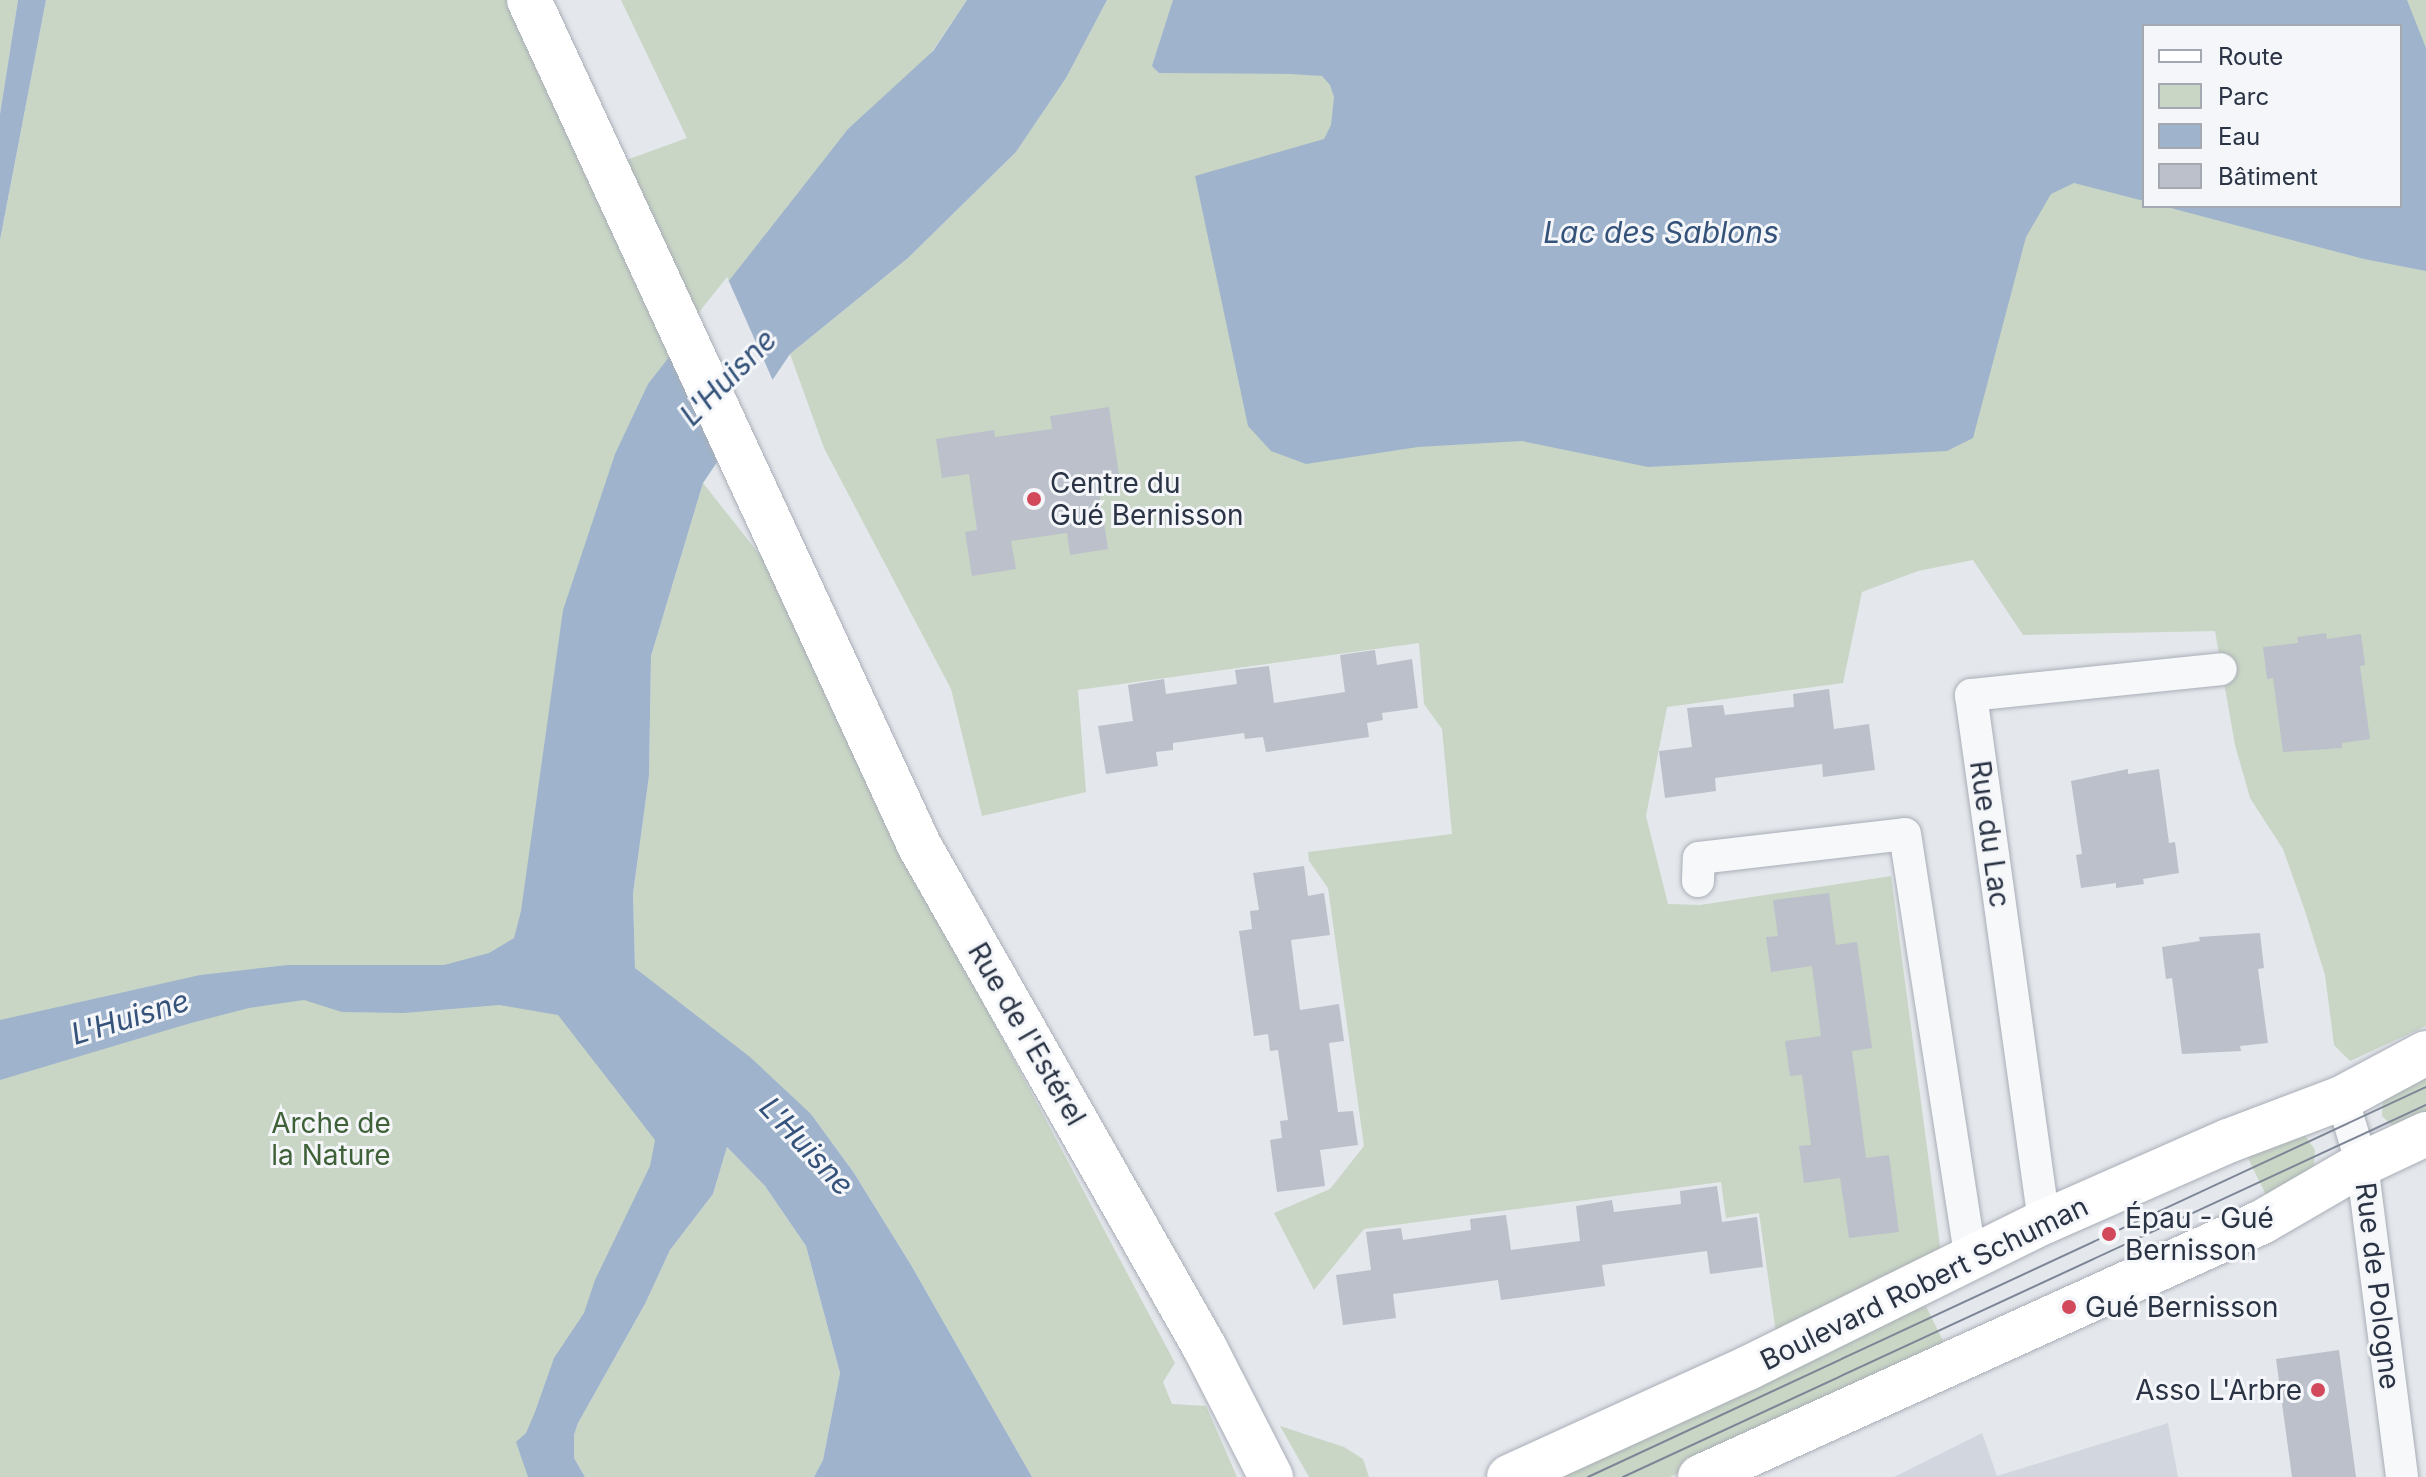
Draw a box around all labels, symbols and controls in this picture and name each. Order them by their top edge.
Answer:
legend [2142,24,2402,208]
text: Route [2218,42,2283,71]
text: Parc [2218,82,2269,111]
text: Eau [2218,122,2260,151]
text: Bâtiment [2218,162,2318,191]
water label: Lac des Sablons [1543,214,1779,250]
water label: L'Huisne [672,321,784,433]
place label: Centre du Gué Bernisson [1050,466,1243,532]
marker: Centre du Gué Bernisson [1025,490,1043,508]
street label: Rue du Lac [1963,758,2017,910]
street label: Rue de l'Estérel [961,937,1093,1131]
water label: L'Huisne [67,982,193,1052]
water label: L'Huisne [752,1089,862,1203]
park label: Arche de la Nature [271,1106,391,1172]
street label: Rue de Pologne [2349,1181,2407,1391]
street label: Boulevard Robert Schuman [1755,1189,2093,1377]
place label: Épau - Gué Bernisson [2125,1201,2274,1267]
marker: Épau - Gué Bernisson [2100,1225,2118,1243]
place label: Gué Bernisson [2085,1290,2278,1324]
marker: Gué Bernisson [2060,1298,2078,1316]
place label: Asso L'Arbre [2135,1373,2302,1407]
marker: Asso L'Arbre [2309,1381,2327,1399]

